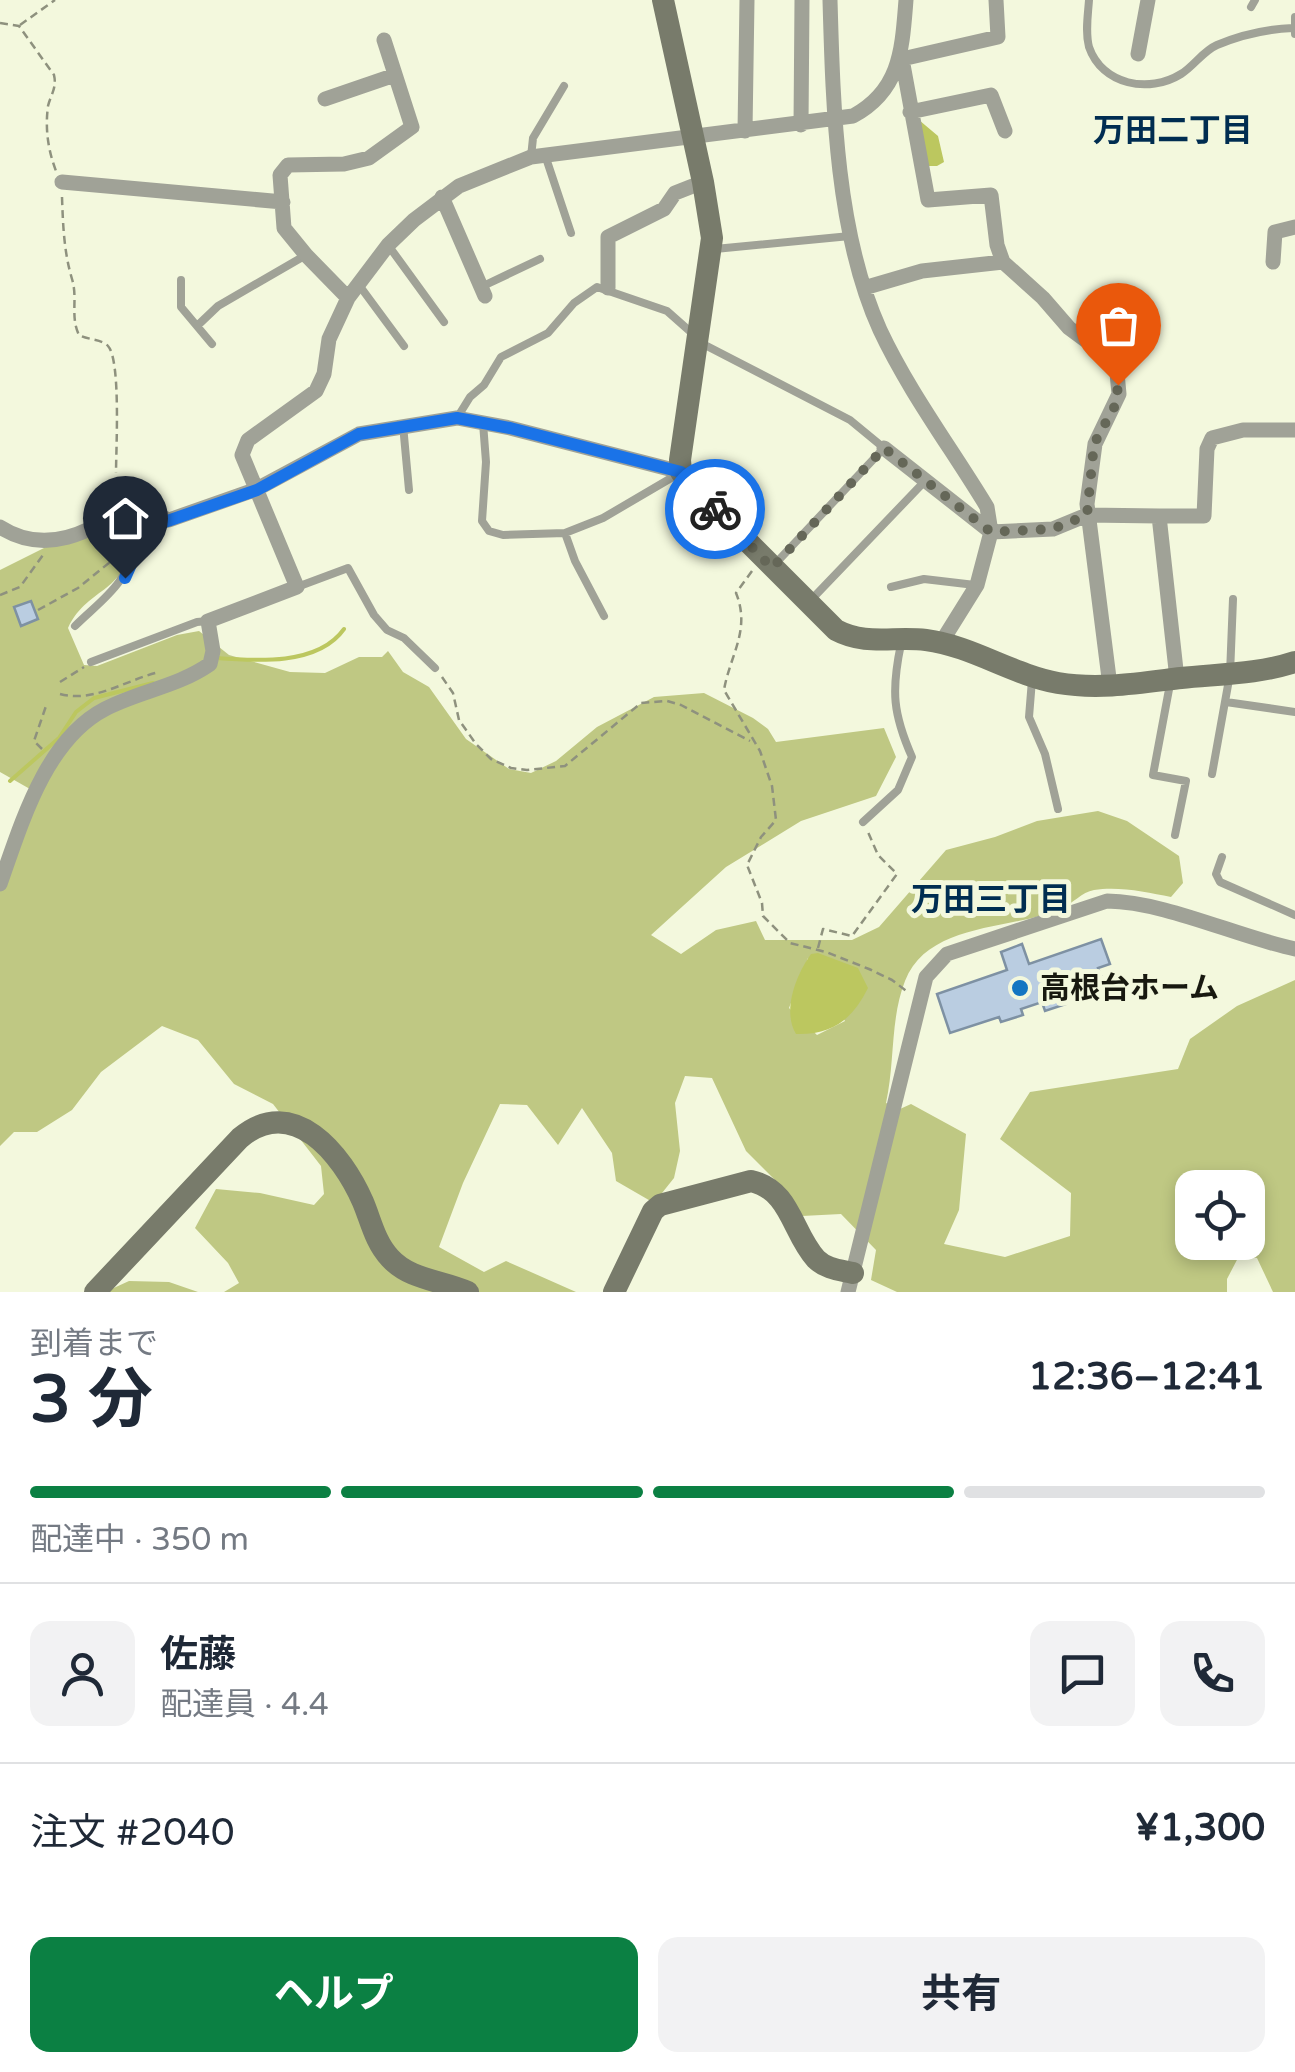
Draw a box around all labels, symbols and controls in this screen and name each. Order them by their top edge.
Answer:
district label: 万田二丁目 [1093,112,1253,150]
pin [1076,283,1161,386]
icon: bag [1091,298,1146,353]
courier [665,459,765,559]
pin [83,476,168,579]
icon: bike [688,482,743,537]
icon: home [98,491,153,546]
district label: 万田三丁目 [911,881,1071,919]
place label: 高根台ホーム [1040,970,1219,1007]
marker: 高根台ホーム [1009,977,1031,999]
map controls [1175,1170,1265,1260]
button: locate [1175,1170,1265,1260]
text: 到着まで [30,1325,158,1363]
text: 12:36–12:41 [1028,1354,1265,1400]
text: 3 分 [30,1361,153,1440]
text: 配達中 · 350 m [30,1521,249,1559]
button: person [30,1621,135,1726]
button: chat [1030,1621,1135,1726]
button: phone [1160,1621,1265,1726]
text: 佐藤 [160,1632,236,1678]
text: 配達員 · 4.4 [160,1686,329,1724]
text: ¥1,300 [1135,1805,1265,1851]
text: 注文 #2040 [30,1810,235,1856]
button: ヘルプ [30,1937,638,2052]
button: 共有 [658,1937,1265,2052]

